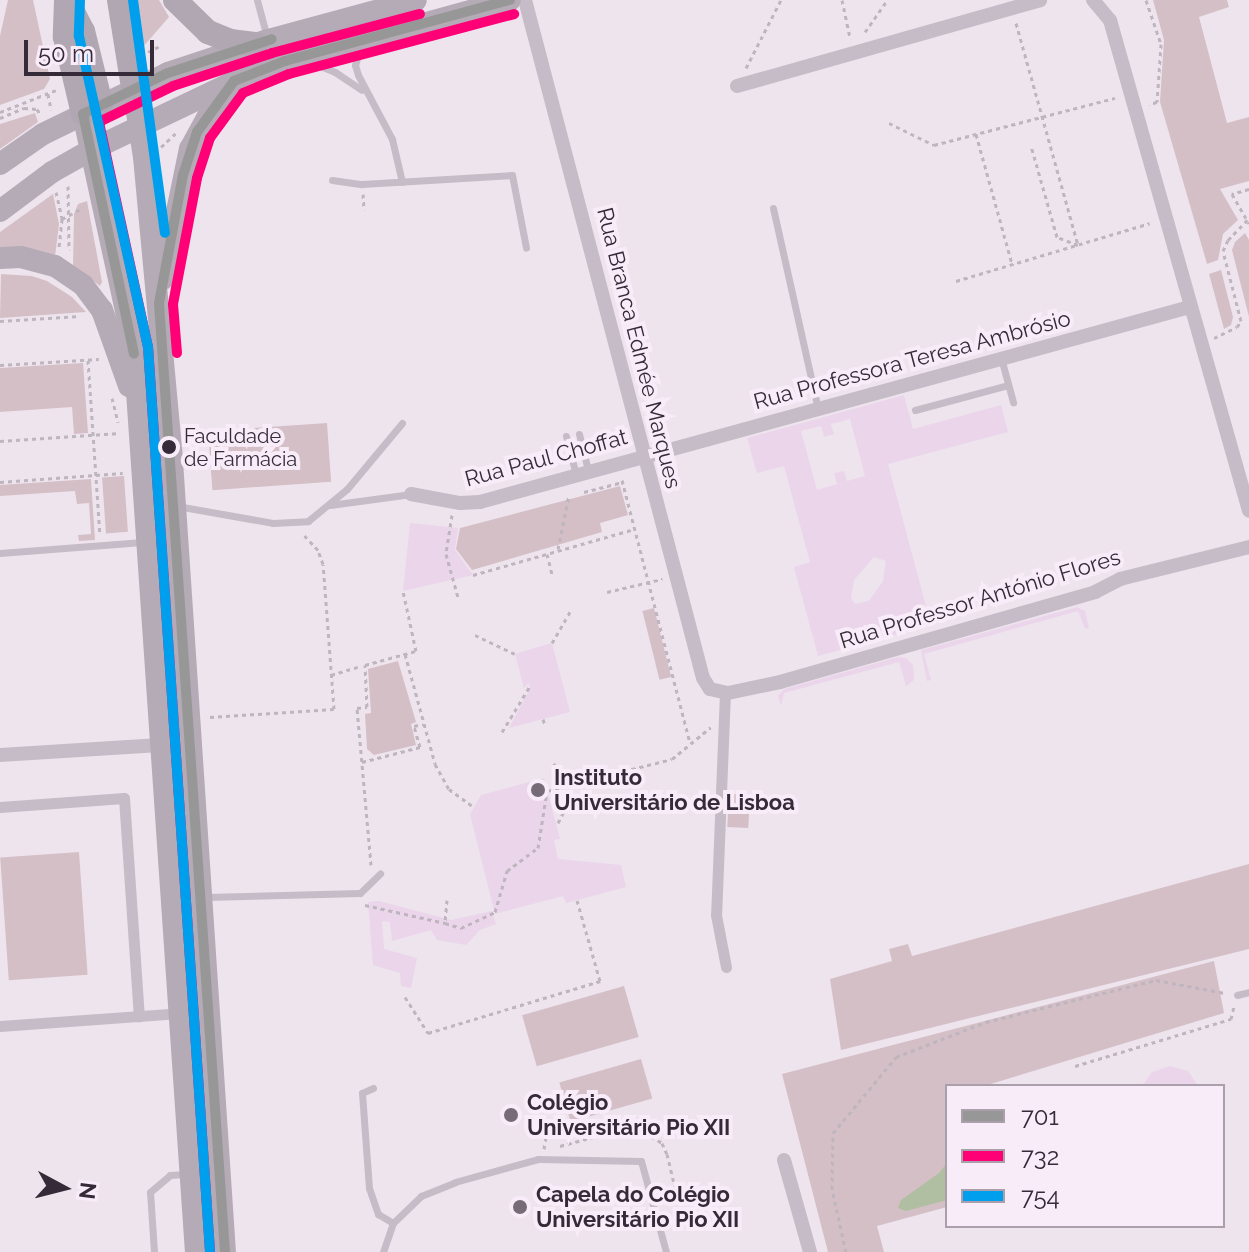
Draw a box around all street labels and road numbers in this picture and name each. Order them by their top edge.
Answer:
street label: Rua Branca Edmée Marques [591,205,687,491]
street label: Rua Professora Teresa Ambrósio [750,305,1074,415]
street label: Rua Paul Choffat [461,424,631,492]
street label: Rua Professor António Flores [836,543,1124,655]

